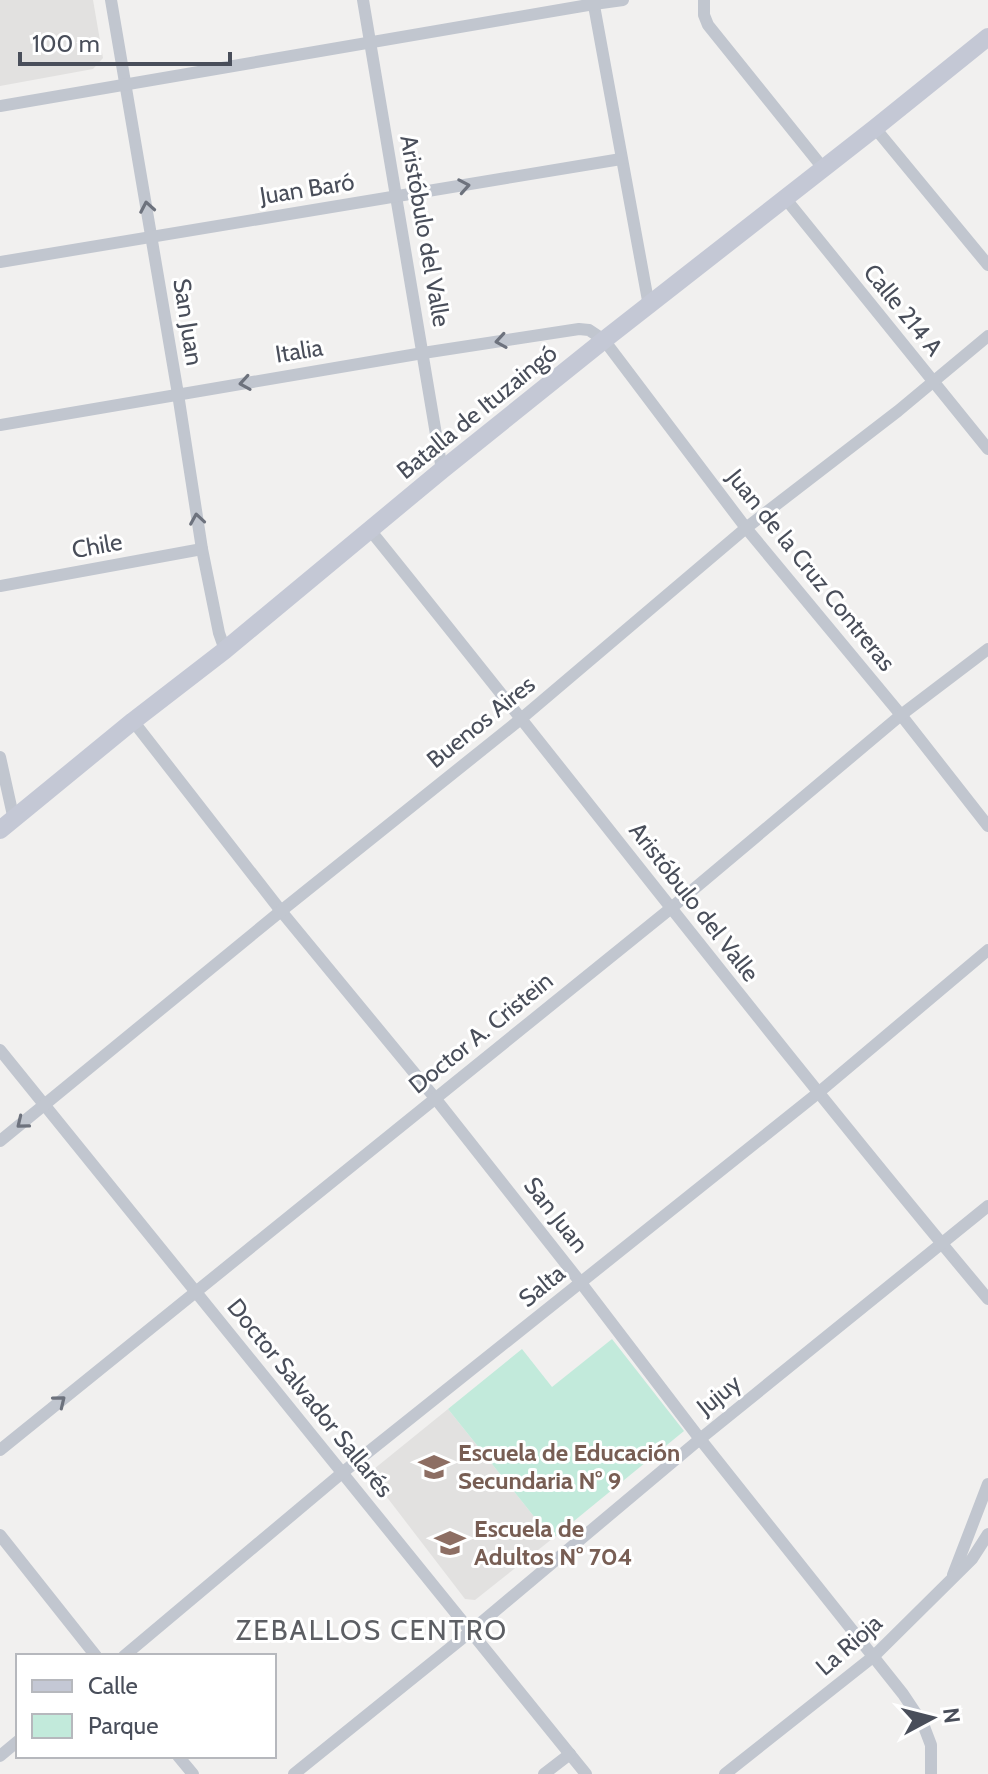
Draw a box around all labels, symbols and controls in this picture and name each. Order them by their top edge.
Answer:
scale bar [20,16,230,66]
text: 100 m [32,29,100,58]
street label: Aristóbulo del Valle [394,133,457,329]
street label: Juan Baró [257,167,356,210]
one-way arrow [457,178,471,195]
one-way arrow [139,201,156,214]
street label: Calle 214 A [858,258,949,362]
street label: San Juan [167,276,210,368]
street label: Italia [273,332,325,369]
one-way arrow [495,332,508,349]
street label: Batalla de Ituzaingó [391,338,563,485]
one-way arrow [238,373,252,390]
street label: Juan de la Cruz Contreras [720,462,902,676]
one-way arrow [189,512,206,526]
street label: Chile [69,527,124,564]
street label: Buenos Aires [421,669,541,774]
street label: Aristóbulo del Valle [623,816,766,987]
street label: Doctor A. Cristein [403,966,558,1100]
one-way arrow [16,1113,31,1127]
street label: San Juan [518,1171,595,1258]
street label: Salta [513,1258,571,1313]
street label: Doctor Salvador Sallarés [221,1293,399,1503]
street label: Jujuy [690,1368,747,1422]
one-way arrow [51,1396,66,1411]
place label: Escuela de Educación Secundaria N° 9 [458,1438,680,1495]
school or university icon: Escuela de Educación Secundaria N° 9 [417,1450,451,1484]
place label: Escuela de Adultos N° 704 [474,1514,633,1571]
school or university icon: Escuela de Adultos N° 704 [433,1526,467,1560]
street label: La Rioja [810,1608,888,1681]
district label: ZEBALLOS CENTRO [236,1613,508,1647]
legend [16,1654,276,1758]
text: Calle [88,1671,138,1700]
north arrow [892,1678,972,1758]
text: N [937,1706,966,1725]
text: Parque [88,1711,158,1740]

